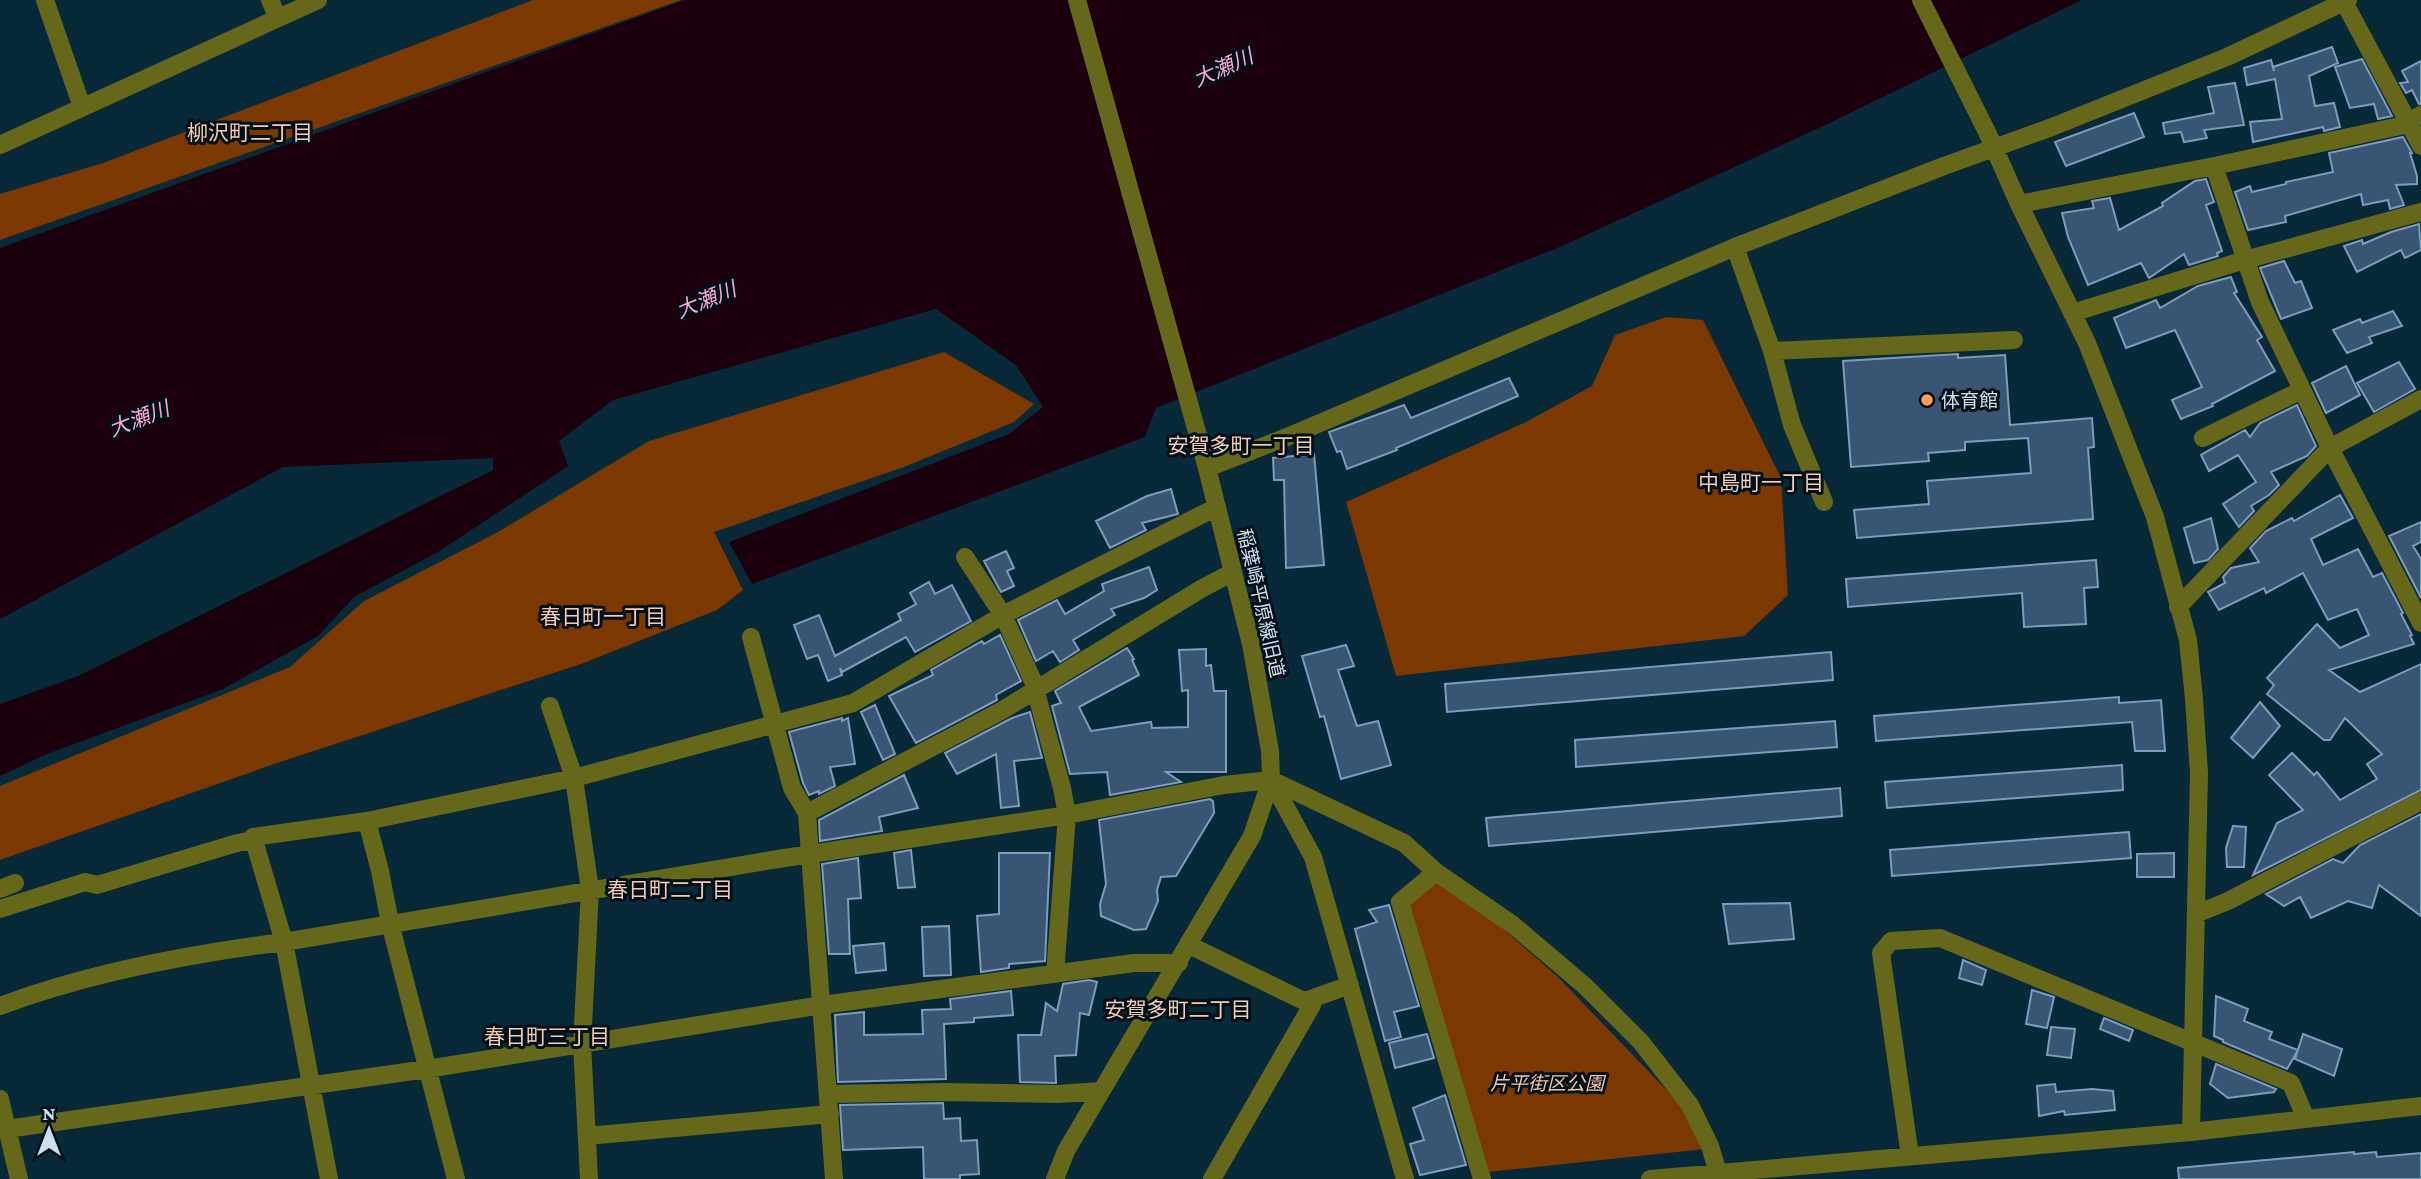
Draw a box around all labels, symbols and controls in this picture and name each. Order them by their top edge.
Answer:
water label: 大瀬川 [1189,43,1258,92]
district label: 柳沢町二丁目 [187,121,313,145]
water label: 大瀬川 [672,276,742,323]
place label: 体育館 [1941,390,1998,411]
marker: 体育館 [1919,392,1935,408]
water label: 大瀬川 [105,396,175,441]
district label: 安賀多町一丁目 [1168,434,1315,458]
district label: 中島町一丁目 [1698,471,1824,495]
street label: 稲葉崎平原線旧道 [1234,527,1288,679]
district label: 春日町一丁目 [540,605,666,629]
district label: 春日町二丁目 [607,878,733,902]
district label: 安賀多町二丁目 [1105,998,1252,1022]
district label: 春日町三丁目 [484,1025,610,1049]
park label: 片平街区公園 [1490,1073,1607,1094]
north arrow [14,1095,84,1165]
text: N [43,1103,56,1124]

